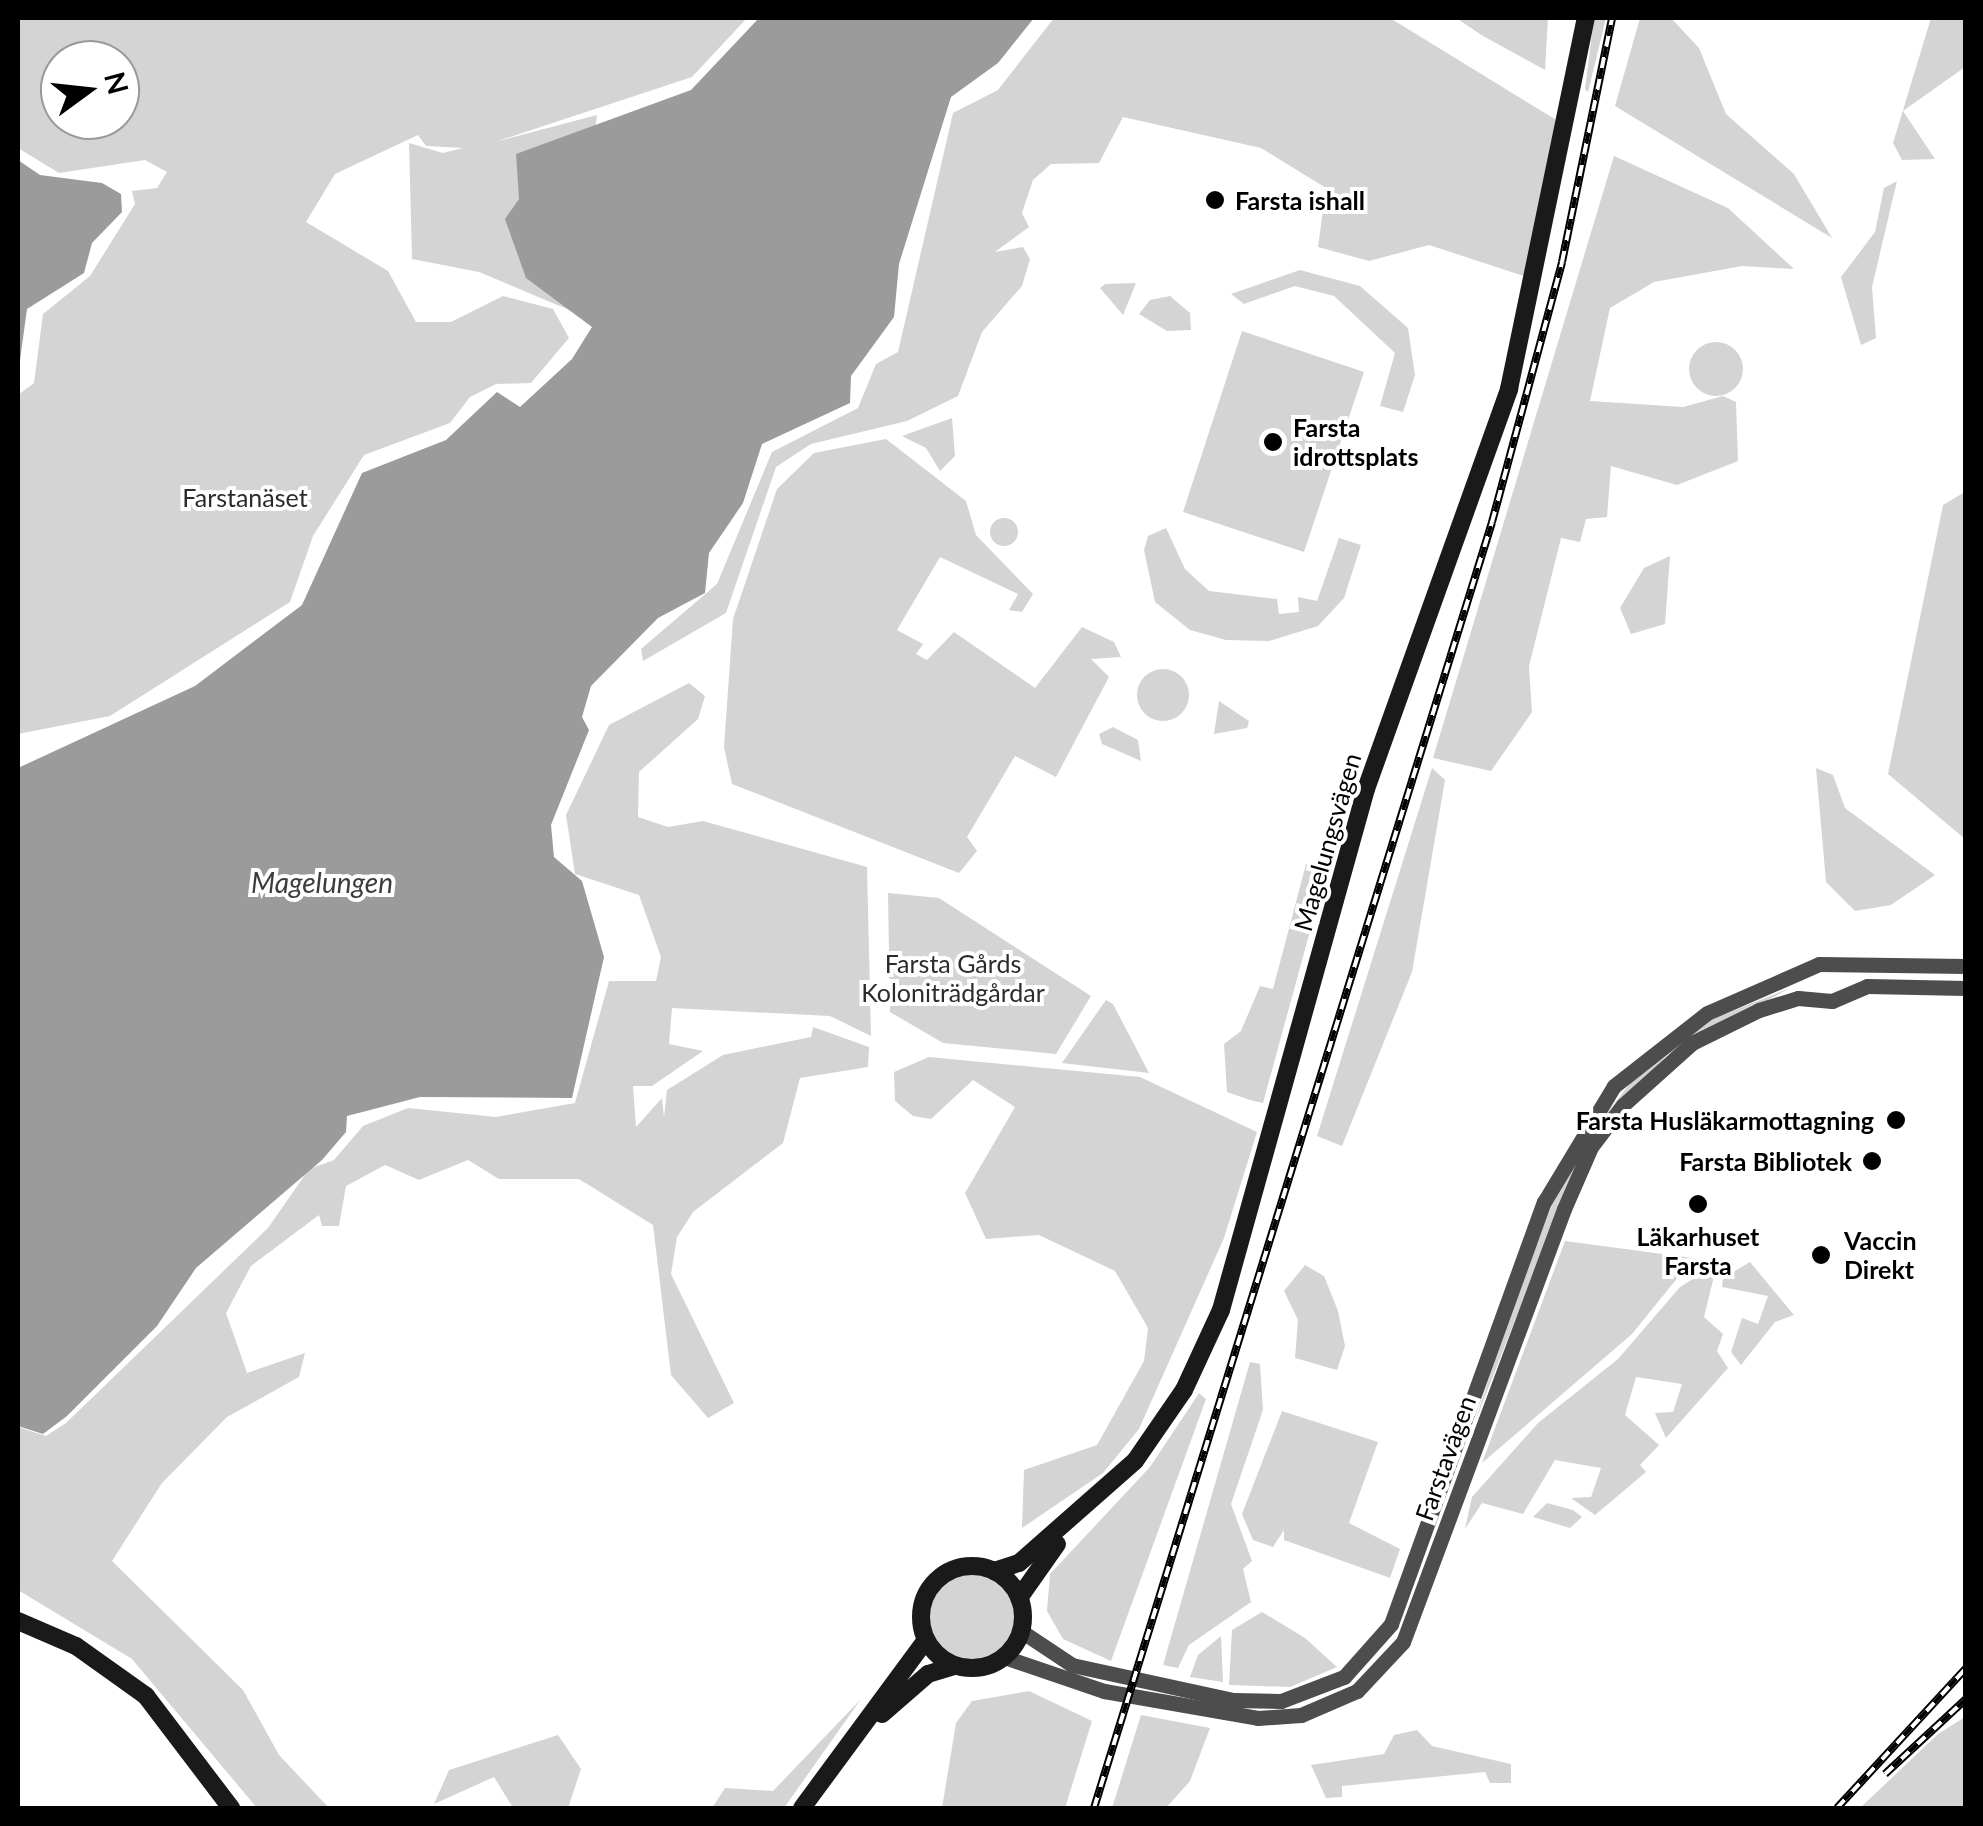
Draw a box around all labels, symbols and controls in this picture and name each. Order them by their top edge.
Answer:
north arrow [40,40,140,140]
text: N [98,68,136,98]
place label: Farsta ishall [1235,185,1365,215]
marker: Farsta ishall [1204,189,1226,211]
place label: Farsta idrottsplats [1293,413,1418,472]
marker: Farsta idrottsplats [1262,431,1284,453]
park label: Farstanäset [182,482,308,512]
street label: Magelungsvägen [1287,750,1367,934]
water label: Magelungen [251,865,393,899]
park label: Farsta Gårds Koloniträdgårdar [861,949,1045,1008]
place label: Farsta Husläkarmottagning [1576,1105,1874,1135]
marker: Farsta Husläkarmottagning [1883,1107,1909,1133]
place label: Farsta Bibliotek [1679,1146,1852,1176]
marker: Farsta Bibliotek [1861,1150,1883,1172]
marker: Läkarhuset Farsta [1685,1191,1711,1217]
place label: Läkarhuset Farsta [1637,1222,1759,1281]
place label: Vaccin Direkt [1844,1226,1916,1285]
marker: Vaccin Direkt [1808,1242,1834,1268]
street label: Farstavägen [1409,1391,1481,1525]

